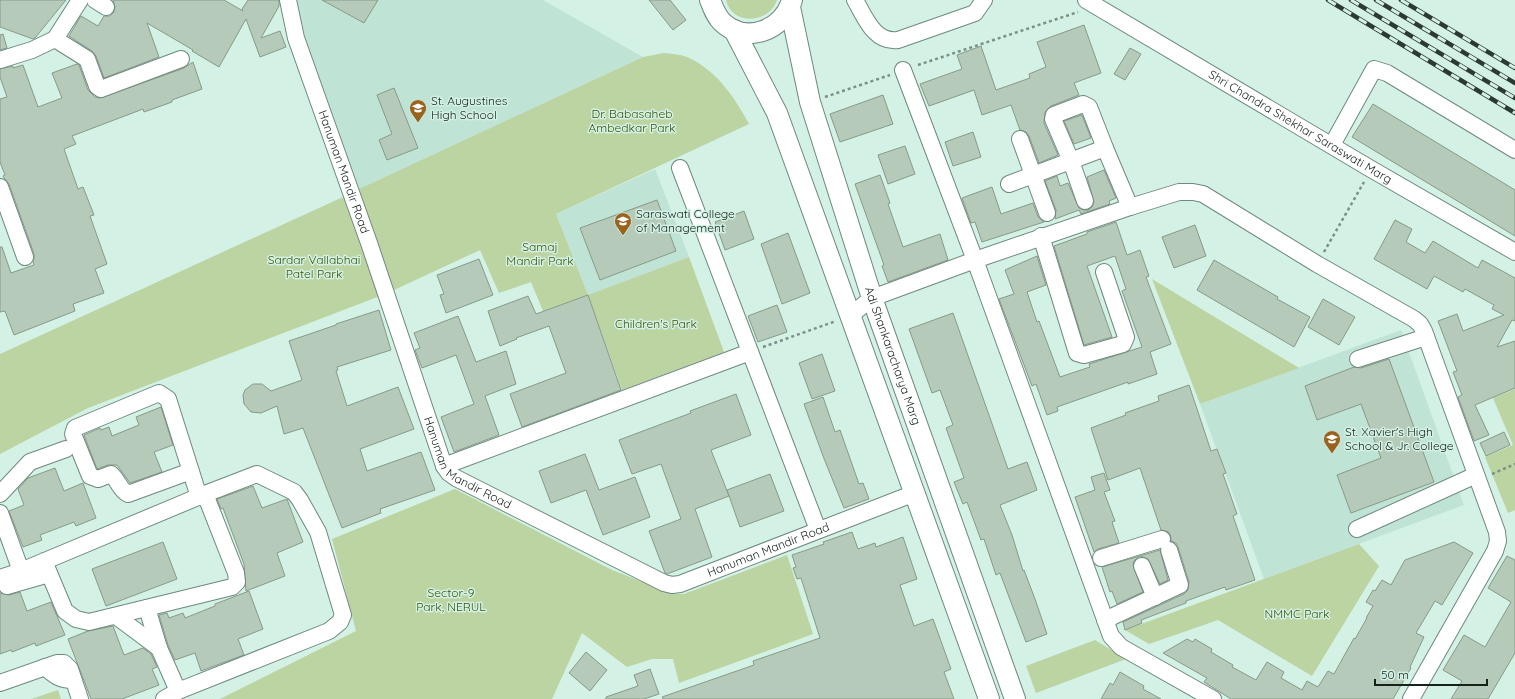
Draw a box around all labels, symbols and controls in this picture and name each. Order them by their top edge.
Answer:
street label: Shri Chandra Shekhar Saraswati Marg [1206,66,1395,187]
place label: St. Augustines High School [431,93,508,122]
school or university icon: St. Augustines High School [408,98,428,123]
park label: Dr. Babasaheb Ambedkar Park [589,106,675,135]
street label: Hanuman Mandir Road [315,108,373,235]
place label: Saraswati College of Management [636,206,735,235]
school or university icon: Saraswati College of Management [613,211,633,236]
park label: Samaj Mandir Park [506,239,574,268]
park label: Sardar Vallabhai Patel Park [268,252,360,281]
street label: Adi Shankaracharya Marg [862,285,925,427]
park label: Children's Park [615,316,697,331]
street label: Hanuman Mandir Road [421,414,514,512]
place label: St. Xavier's High School & Jr. College [1345,424,1454,453]
school or university icon: St. Xavier's High School & Jr. College [1322,429,1342,454]
street label: Hanuman Mandir Road [705,519,831,580]
park label: Sector-9 Park, NERUL [416,585,486,614]
park label: NMMC Park [1264,606,1330,621]
scale bar [1375,661,1487,687]
text: 50 m [1381,667,1409,682]

